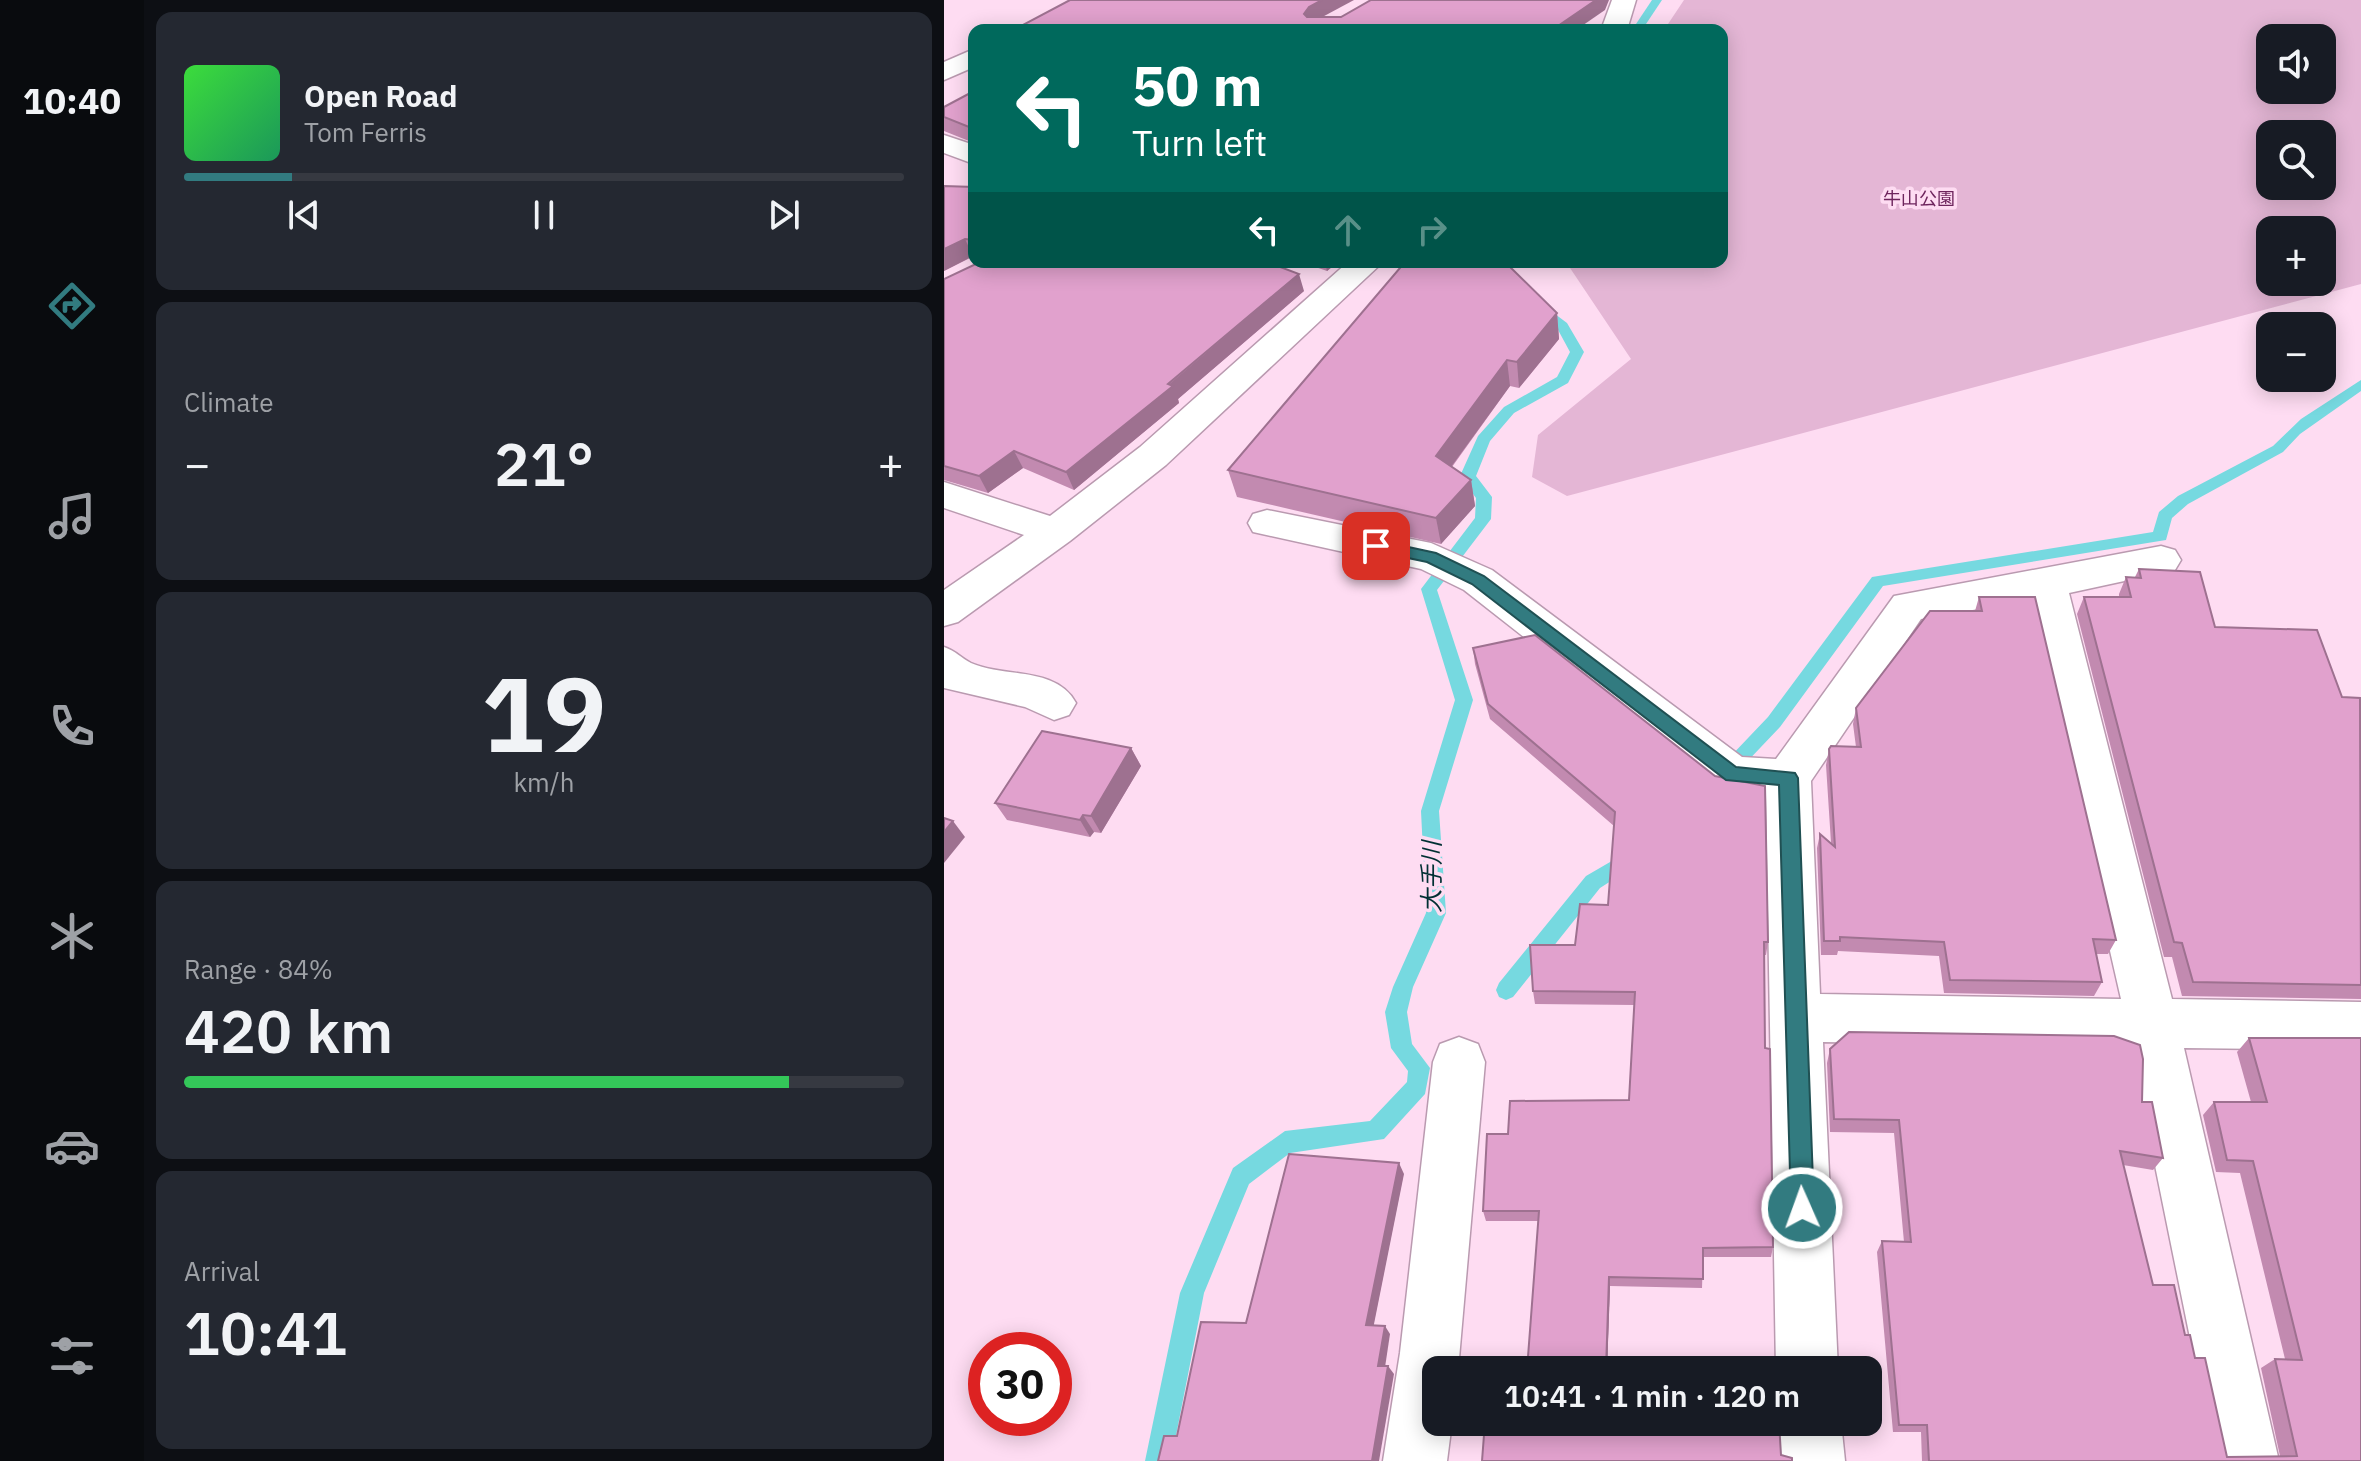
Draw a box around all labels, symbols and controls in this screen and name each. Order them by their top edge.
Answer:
map controls [2256,24,2336,392]
button: sound [2256,24,2336,104]
text: 50 m [1132,49,1262,121]
icon: left [1000,56,1104,160]
text: Open Road [304,76,457,115]
text: 10:40 [23,77,121,124]
text: Tom Ferris [304,115,427,149]
text: Turn left [1132,119,1267,166]
button: search [2256,120,2336,200]
park label: 牛山公園 [1883,187,1955,210]
icon: previous [282,193,326,237]
icon: pause [522,193,566,237]
icon: next [762,193,806,237]
icon: left [1242,208,1286,252]
icon: ahead [1326,208,1370,252]
icon: right [1410,208,1454,252]
button: + [2256,216,2336,296]
icon: directions [44,278,100,334]
button: − [2256,312,2336,392]
text: Climate [184,385,274,419]
text: 21° [494,424,594,503]
text: − [184,435,210,492]
text: + [878,435,904,492]
icon: music [44,488,100,544]
pin [1342,512,1410,580]
icon: arrive [1354,524,1398,568]
text: 19 [482,645,606,781]
icon: phone [44,698,100,754]
text: km/h [513,765,575,799]
water label: 大手川 [1415,838,1447,913]
icon: climate [44,908,100,964]
text: Range · 84% [184,952,333,986]
text: 420 km [184,991,393,1070]
icon: car [44,1118,100,1174]
position arrow [1760,1166,1844,1250]
text: Arrival [184,1254,260,1288]
text: 10:41 [184,1293,347,1372]
icon: filters [44,1328,100,1384]
speed limit sign: 30 [968,1332,1072,1436]
text: 10:41 · 1 min · 120 m [1504,1376,1800,1415]

